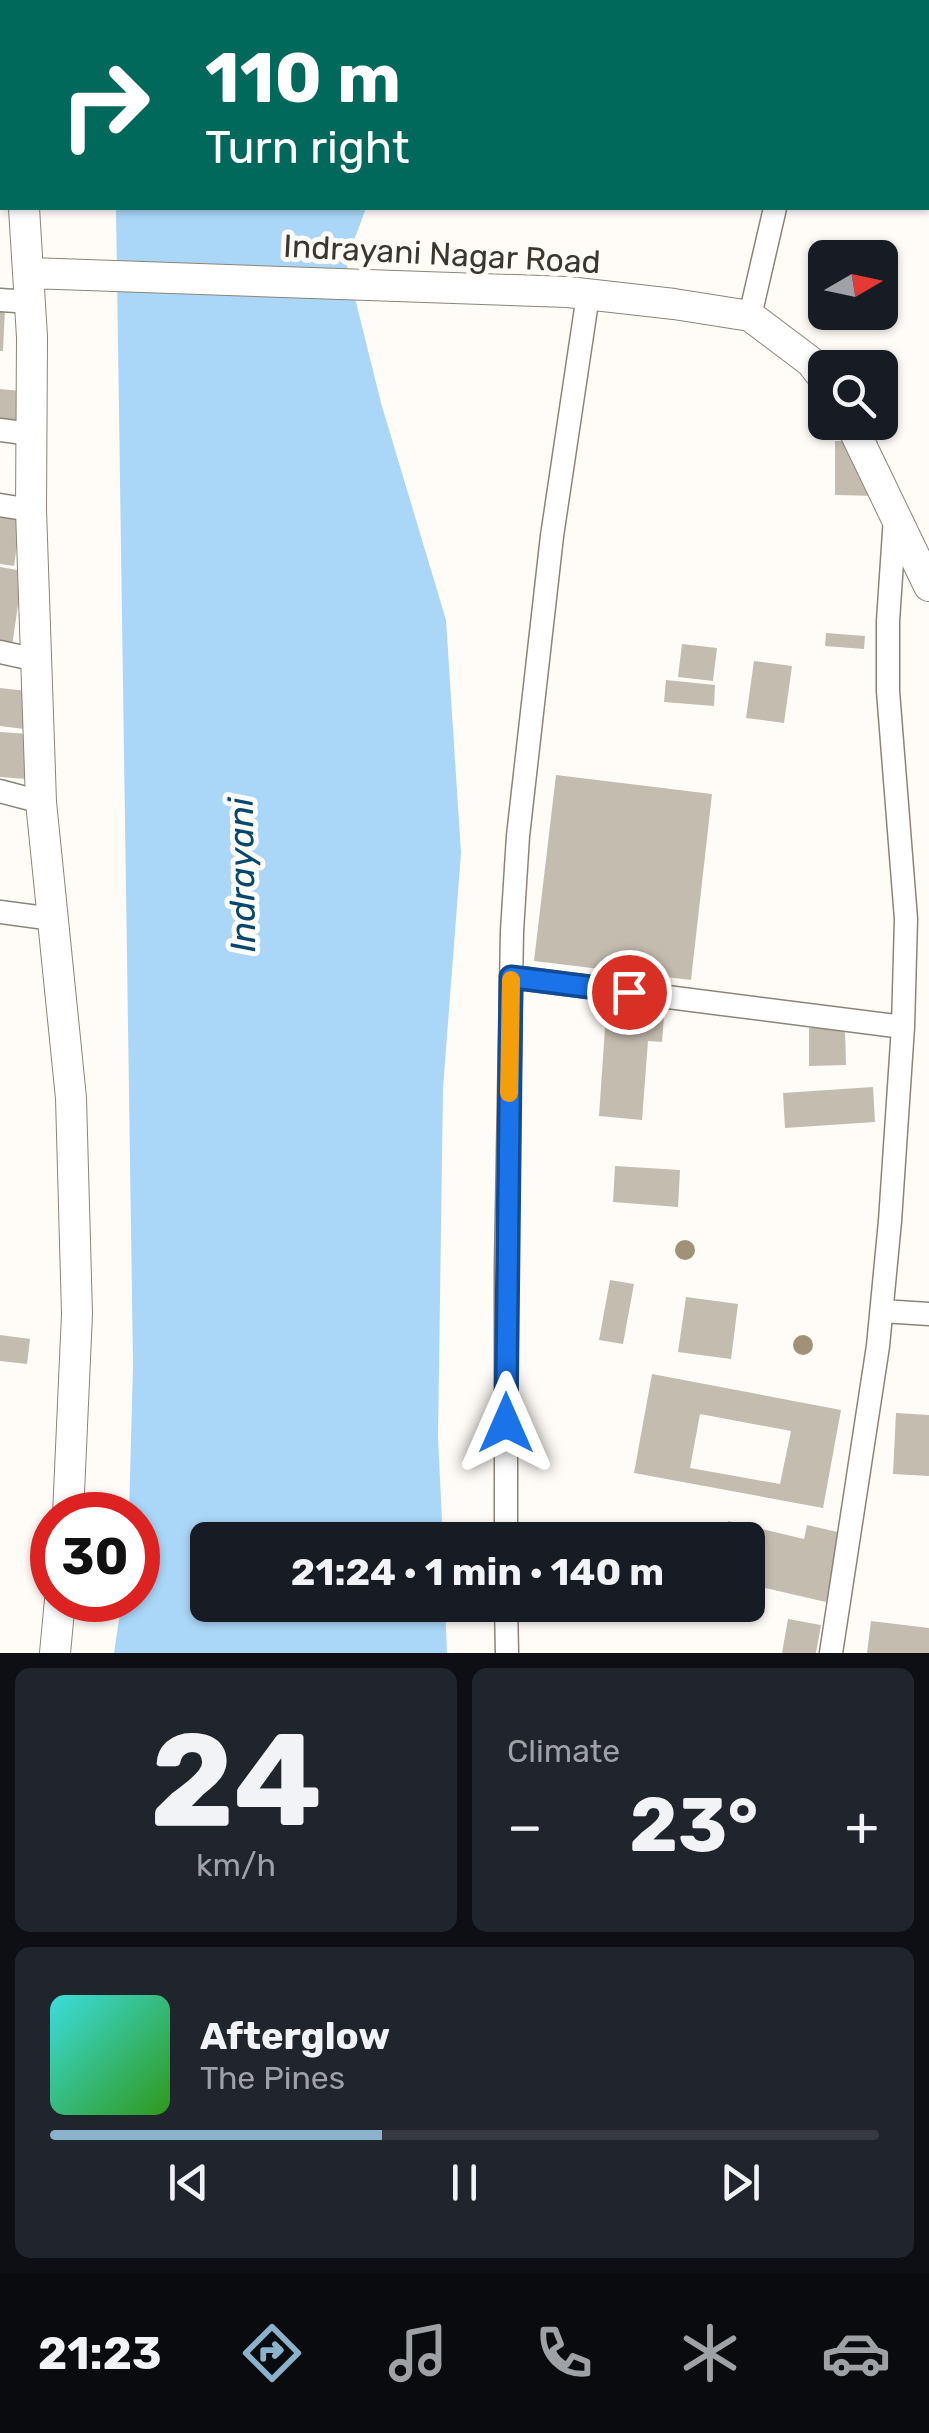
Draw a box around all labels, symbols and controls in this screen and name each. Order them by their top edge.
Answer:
text: 110 m [205,37,401,120]
icon: right [40,40,170,170]
text: Turn right [205,121,409,174]
street label: Indrayani Nagar Road [282,227,602,281]
north arrow [808,240,898,330]
map controls [808,240,898,440]
button: search [808,350,898,440]
water label: Indrayani [220,796,264,953]
pin [587,950,672,1035]
icon: arrive [602,965,657,1020]
position arrow [454,1371,558,1475]
speed limit sign: 30 [30,1492,160,1622]
text: 21:24 · 1 min · 140 m [291,1549,664,1595]
text: 24 [150,1703,322,1858]
text: Climate [507,1732,620,1770]
text: 23° [629,1781,758,1870]
text: − [507,1794,543,1859]
text: + [845,1794,879,1859]
text: km/h [196,1846,276,1884]
text: Afterglow [200,2013,390,2059]
text: The Pines [200,2059,345,2097]
icon: previous [161,2155,216,2210]
icon: pause [437,2155,492,2210]
icon: next [713,2155,768,2210]
icon: directions [237,2318,307,2388]
icon: music [383,2318,453,2388]
icon: phone [529,2318,599,2388]
icon: climate [675,2318,745,2388]
icon: car [821,2318,891,2388]
text: 21:23 [38,2327,162,2380]

